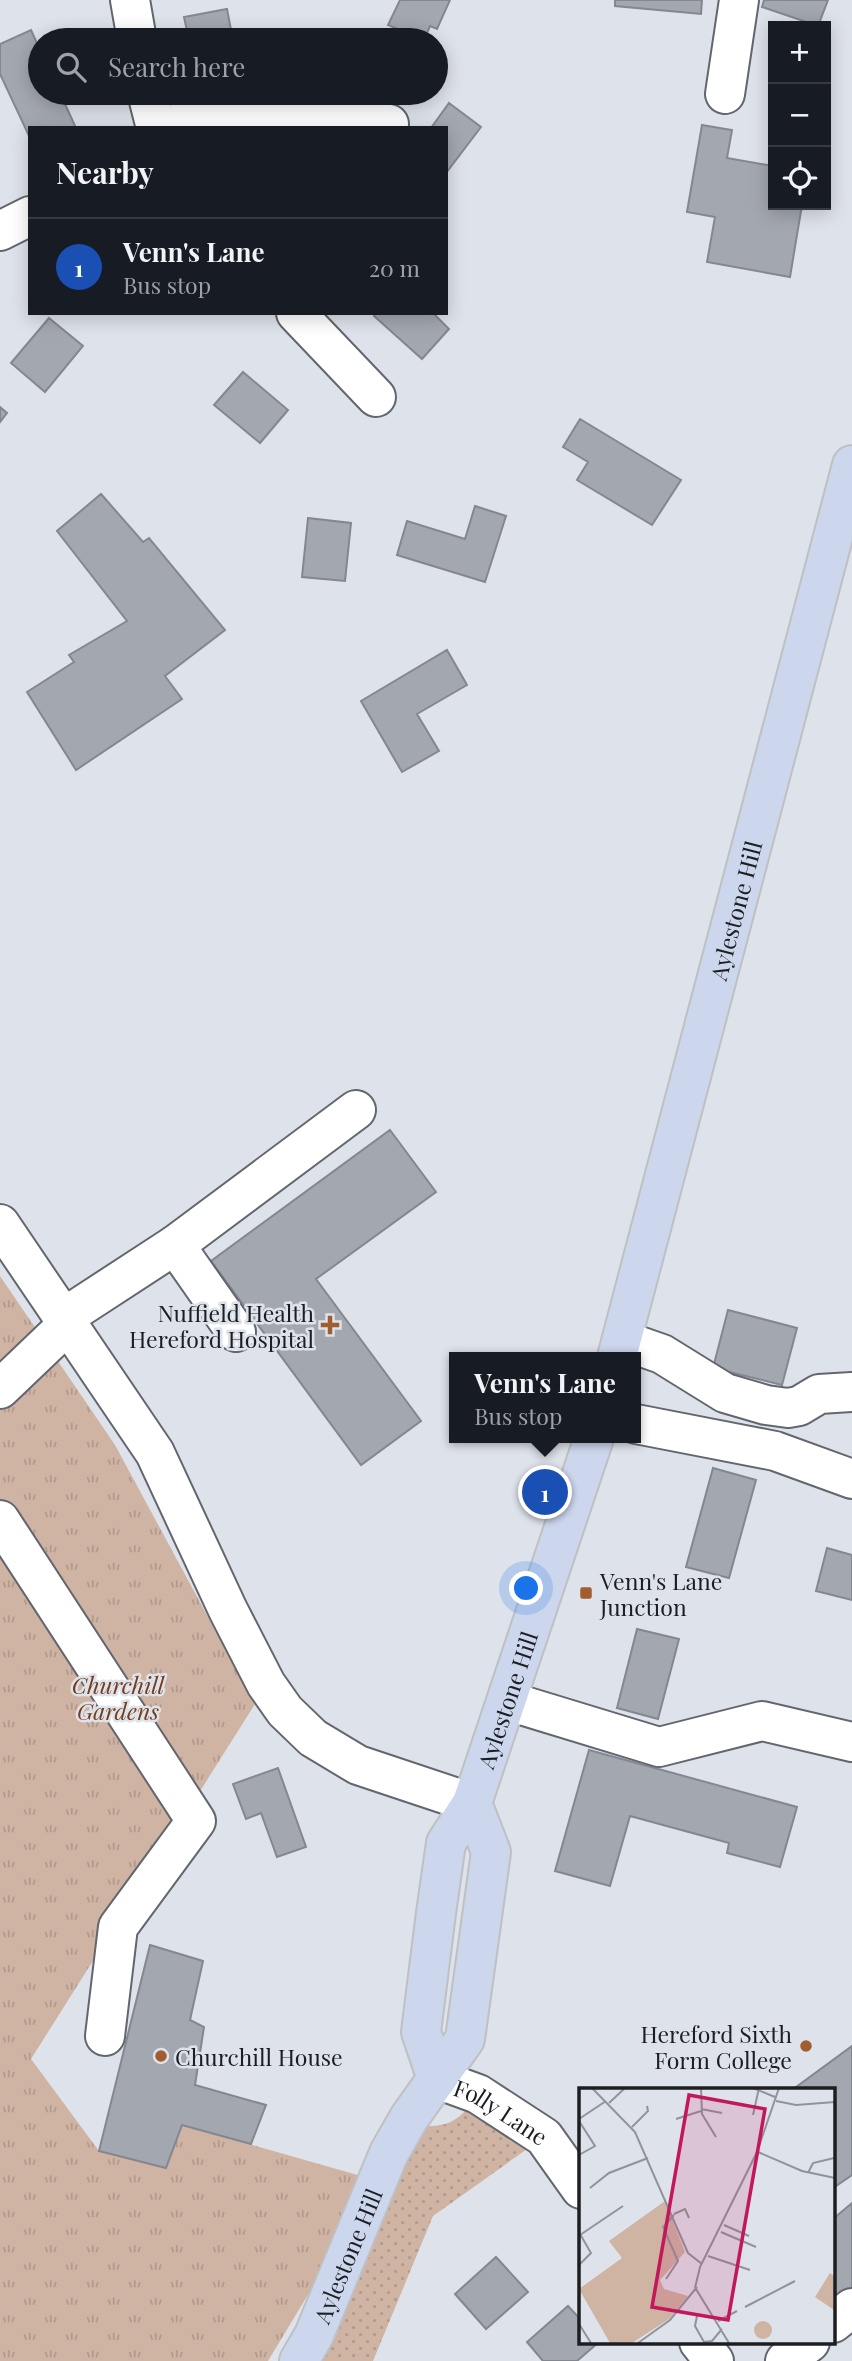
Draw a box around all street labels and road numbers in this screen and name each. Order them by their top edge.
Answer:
street label: Aylestone Hill [701,837,768,984]
street label: Aylestone Hill [469,1626,544,1773]
street label: Folly Lane [450,2071,554,2151]
street label: Aylestone Hill [305,2183,388,2328]

